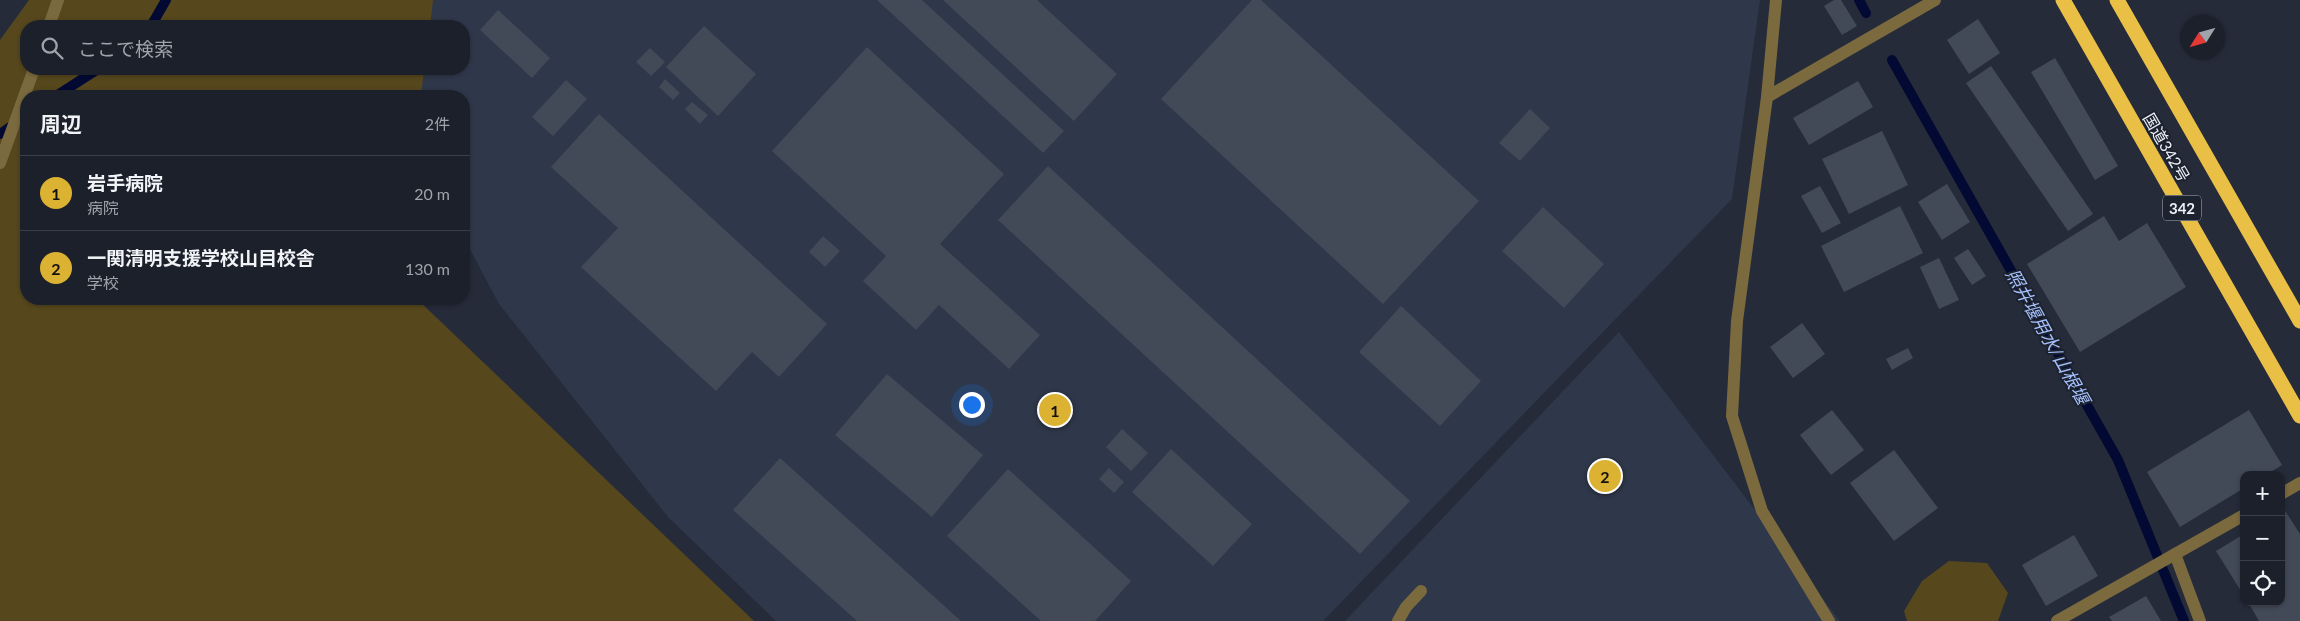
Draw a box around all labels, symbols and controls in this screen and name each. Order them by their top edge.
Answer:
north arrow [2180,15,2225,60]
search box [20,20,470,75]
icon: search [38,34,66,62]
text: ここで検索 [78,37,173,60]
street label: 国道342号 [2140,109,2194,185]
text: 周辺 [40,111,82,136]
text: 2件 [425,114,450,133]
text: 岩手病院 [87,171,163,194]
text: 1 [51,184,61,203]
text: 20 m [414,184,450,203]
road number: 342 [2163,196,2201,220]
text: 病院 [87,198,119,217]
text: 一関清明支援学校山目校舎 [87,246,315,269]
text: 2 [51,259,61,278]
text: 130 m [405,259,450,278]
water label: 照井堰用水/山根堰 [2002,264,2096,410]
text: 学校 [87,273,119,292]
pin: 1 [1039,391,1071,429]
your location [959,392,985,418]
pin: 2 [1589,457,1621,495]
map controls [2240,471,2285,606]
button: + [2240,471,2285,516]
button: − [2240,516,2285,561]
button: locate [2240,561,2285,606]

